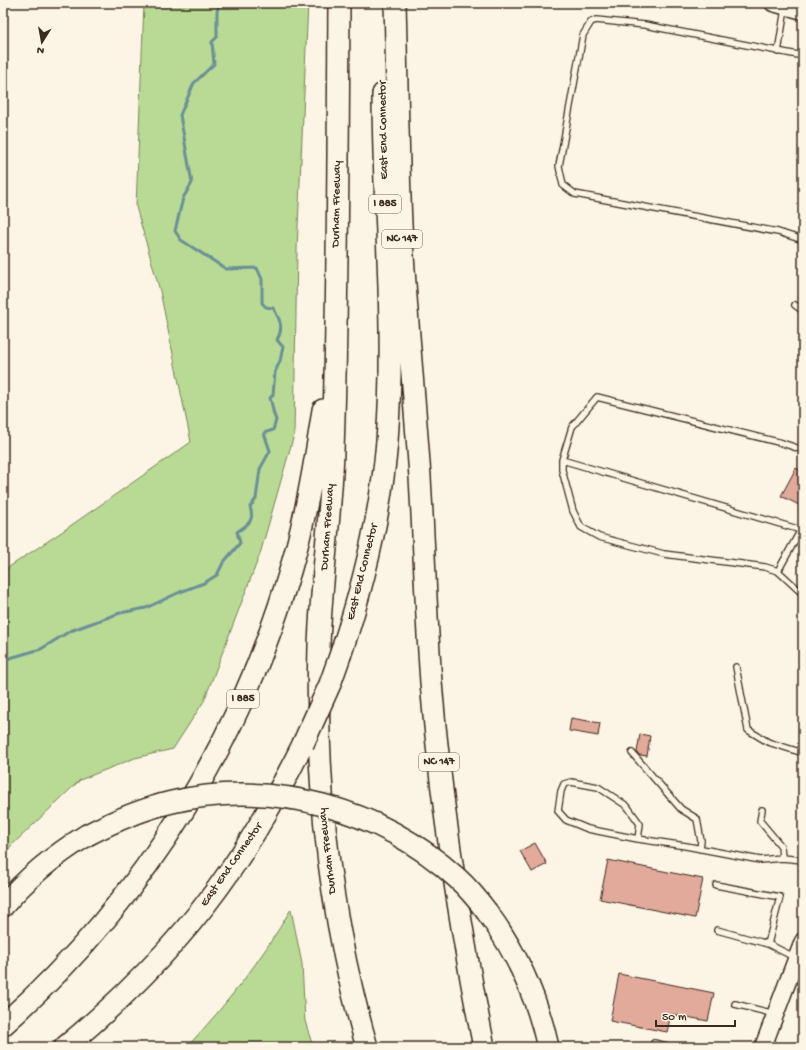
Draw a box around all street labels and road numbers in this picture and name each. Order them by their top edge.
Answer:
street label: East End Connector [376,79,392,180]
street label: Durham Freeway [329,160,345,249]
road number: I 885 [369,195,401,213]
road number: NC 147 [382,230,422,248]
street label: Durham Freeway [318,483,338,572]
street label: East End Connector [344,521,382,622]
road number: I 885 [227,690,259,708]
road number: NC 147 [419,753,459,771]
street label: Durham Freeway [316,807,340,896]
street label: East End Connector [198,819,267,910]

